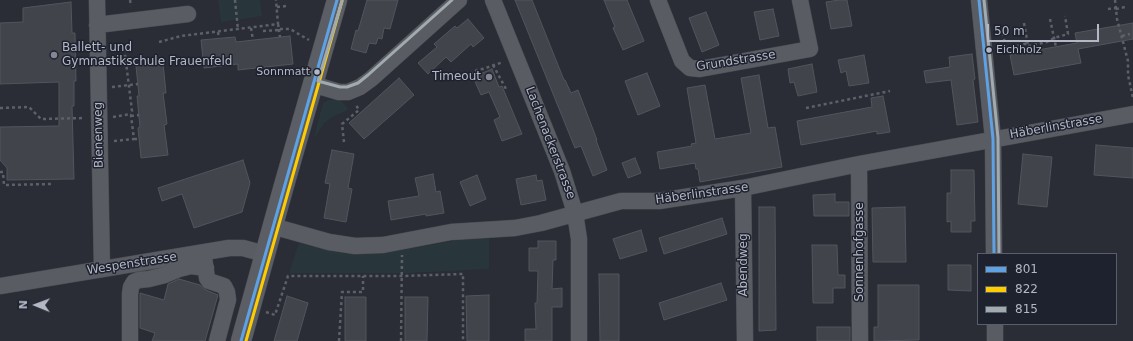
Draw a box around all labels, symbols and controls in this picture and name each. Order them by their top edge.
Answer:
scale bar [989,16,1101,42]
text: 50 m [994,24,1025,38]
place label: Ballett- und Gymnastikschule Frauenfeld [62,41,232,69]
place label: Eichholz [996,43,1042,57]
marker: Eichholz [984,45,994,55]
street label: Grundstrasse [695,48,777,74]
marker: Ballett- und Gymnastikschule Frauenfeld [49,50,59,60]
place label: Sonnmatt [256,65,310,79]
marker: Sonnmatt [312,67,322,77]
place label: Timeout [432,70,481,84]
marker: Timeout [484,72,494,82]
street label: Lachenackerstrasse [522,85,578,201]
street label: Bienenweg [91,102,107,168]
street label: Häberlinstrasse [1009,112,1103,142]
street label: Häberlinstrasse [655,180,749,208]
street label: Sonnenhofgasse [853,202,867,302]
street label: Abendweg [737,233,751,297]
street label: Wespenstrasse [86,250,178,278]
legend [977,253,1117,325]
text: 801 [1015,262,1038,276]
text: 822 [1015,282,1038,296]
north arrow [16,285,56,325]
text: N [17,300,30,310]
text: 815 [1015,302,1038,316]

